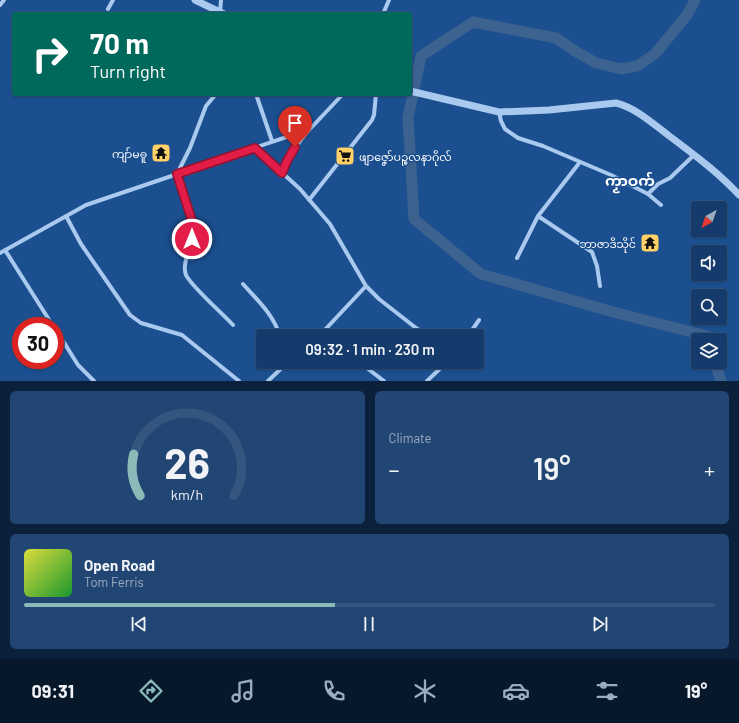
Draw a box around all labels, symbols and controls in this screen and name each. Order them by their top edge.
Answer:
text: 70 m [90,26,149,60]
icon: right [24,28,76,80]
text: Turn right [90,60,166,82]
pin [278,106,312,147]
icon: arrive [284,112,306,134]
temple icon: ကျာ်မၜူ [150,142,172,164]
supermarket icon: ဖျာဇၞော်ပဉ္စလနာဂိုလ် [334,145,356,167]
place label: ကျာ်မၜူ [112,147,147,163]
place label: ဖျာဇၞော်ပဉ္စလနာဂိုလ် [359,150,452,166]
district label: ကၟာဝက် [605,171,655,194]
north arrow [691,201,727,237]
map controls [691,201,727,369]
position arrow [171,218,213,260]
temple icon: ဘာဇာဒိသိုင် [639,232,661,254]
place label: ဘာဇာဒိသိုင် [580,237,636,253]
button: sound [691,245,727,281]
button: search [691,289,727,325]
speed limit sign: 30 [12,317,64,369]
button: layers [691,333,727,369]
text: 09:32 · 1 min · 230 m [305,340,435,358]
text: Climate [389,430,432,446]
text: 26 [164,436,210,486]
text: 19° [533,450,571,486]
text: − [389,456,400,482]
text: + [704,456,715,482]
text: km/h [171,485,203,502]
text: Open Road [84,556,155,574]
text: Tom Ferris [84,574,144,590]
icon: previous [128,613,150,635]
icon: pause [358,613,380,635]
icon: next [589,613,611,635]
icon: directions [137,677,165,705]
icon: music [229,677,257,705]
icon: phone [320,677,348,705]
icon: climate [411,677,439,705]
icon: car [502,677,530,705]
icon: filters [593,677,621,705]
text: 09:31 [32,680,74,702]
text: 19° [685,680,707,702]

